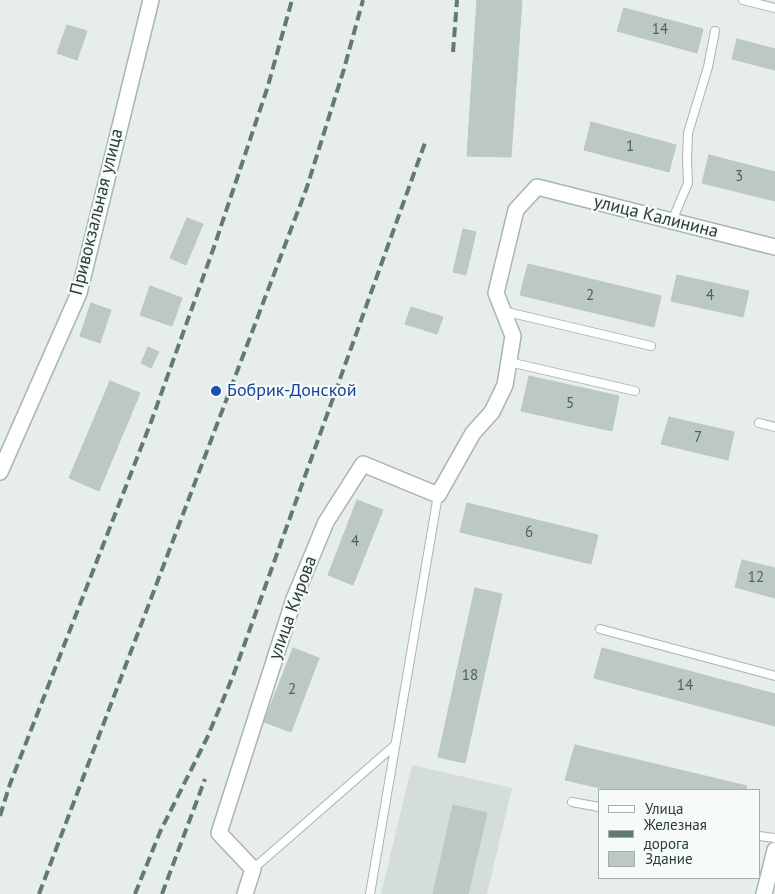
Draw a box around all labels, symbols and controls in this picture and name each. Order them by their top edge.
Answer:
house number: 14 [652,21,668,39]
street label: Привокзальная улица [66,127,128,297]
house number: 1 [626,138,634,156]
house number: 3 [735,168,743,186]
street label: улица Калинина [591,191,721,243]
house number: 2 [586,287,594,305]
house number: 4 [706,287,714,305]
place label: Бобрик-Донской [227,380,357,402]
marker: Бобрик-Донской [209,384,223,398]
house number: 5 [566,395,574,413]
house number: 7 [694,429,702,447]
house number: 6 [525,524,533,542]
house number: 4 [351,533,359,551]
street label: улица Кирова [264,553,322,663]
house number: 12 [748,569,764,587]
house number: 18 [462,667,478,685]
house number: 14 [677,677,693,695]
house number: 2 [288,681,296,699]
legend [598,789,760,879]
text: Улица [645,799,683,818]
text: Железная дорога [644,815,707,853]
text: Здание [645,849,693,868]

